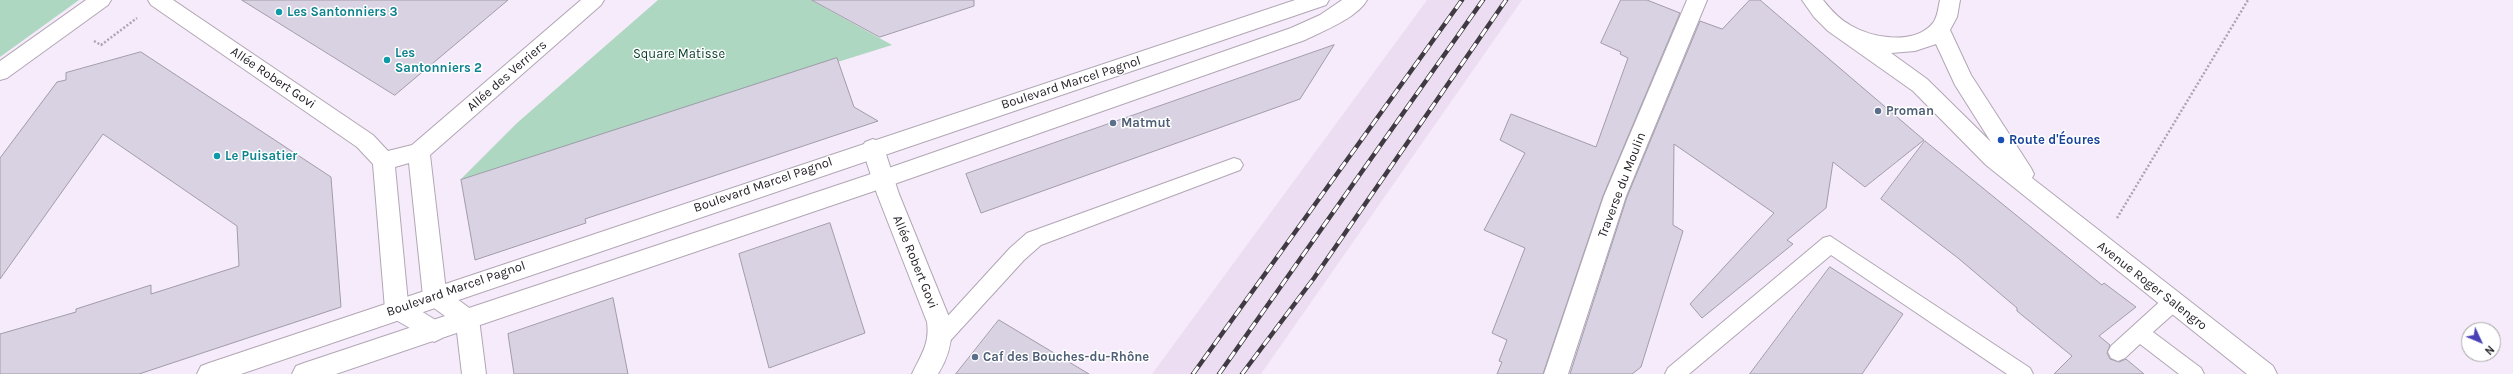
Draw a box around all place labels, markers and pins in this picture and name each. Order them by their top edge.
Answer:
place label: Les Santonniers 3 [287,4,398,20]
marker: Les Santonniers 3 [274,7,284,17]
place label: Les Santonniers 2 [395,45,482,76]
marker: Les Santonniers 2 [382,55,392,65]
place label: Proman [1886,103,1934,119]
marker: Proman [1873,106,1883,116]
place label: Matmut [1121,115,1171,131]
marker: Matmut [1108,118,1118,128]
place label: Route d'Éoures [2009,132,2100,148]
marker: Route d'Éoures [1996,135,2006,145]
place label: Le Puisatier [225,148,297,164]
marker: Le Puisatier [212,151,222,161]
place label: Caf des Bouches-du-Rhône [983,349,1149,365]
marker: Caf des Bouches-du-Rhône [970,352,980,362]

